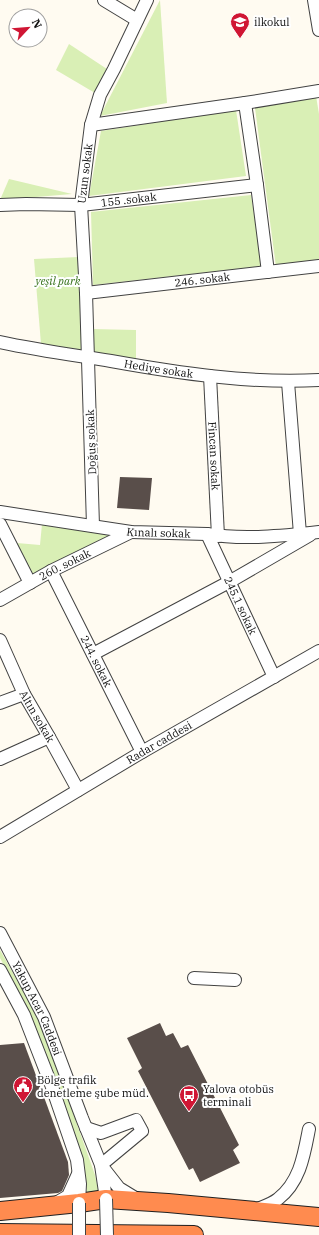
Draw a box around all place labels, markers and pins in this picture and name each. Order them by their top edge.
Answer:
school or university icon: ilkokul [229,11,251,39]
place label: ilkokul [254,15,290,29]
place label: Bölge trafik denetleme şube müd. [37,1073,149,1100]
public building icon: Bölge trafik denetleme şube müd. [12,1075,34,1103]
place label: Yalova otobüs terminali [203,1082,274,1109]
bus stop icon: Yalova otobüs terminali [178,1084,200,1112]

